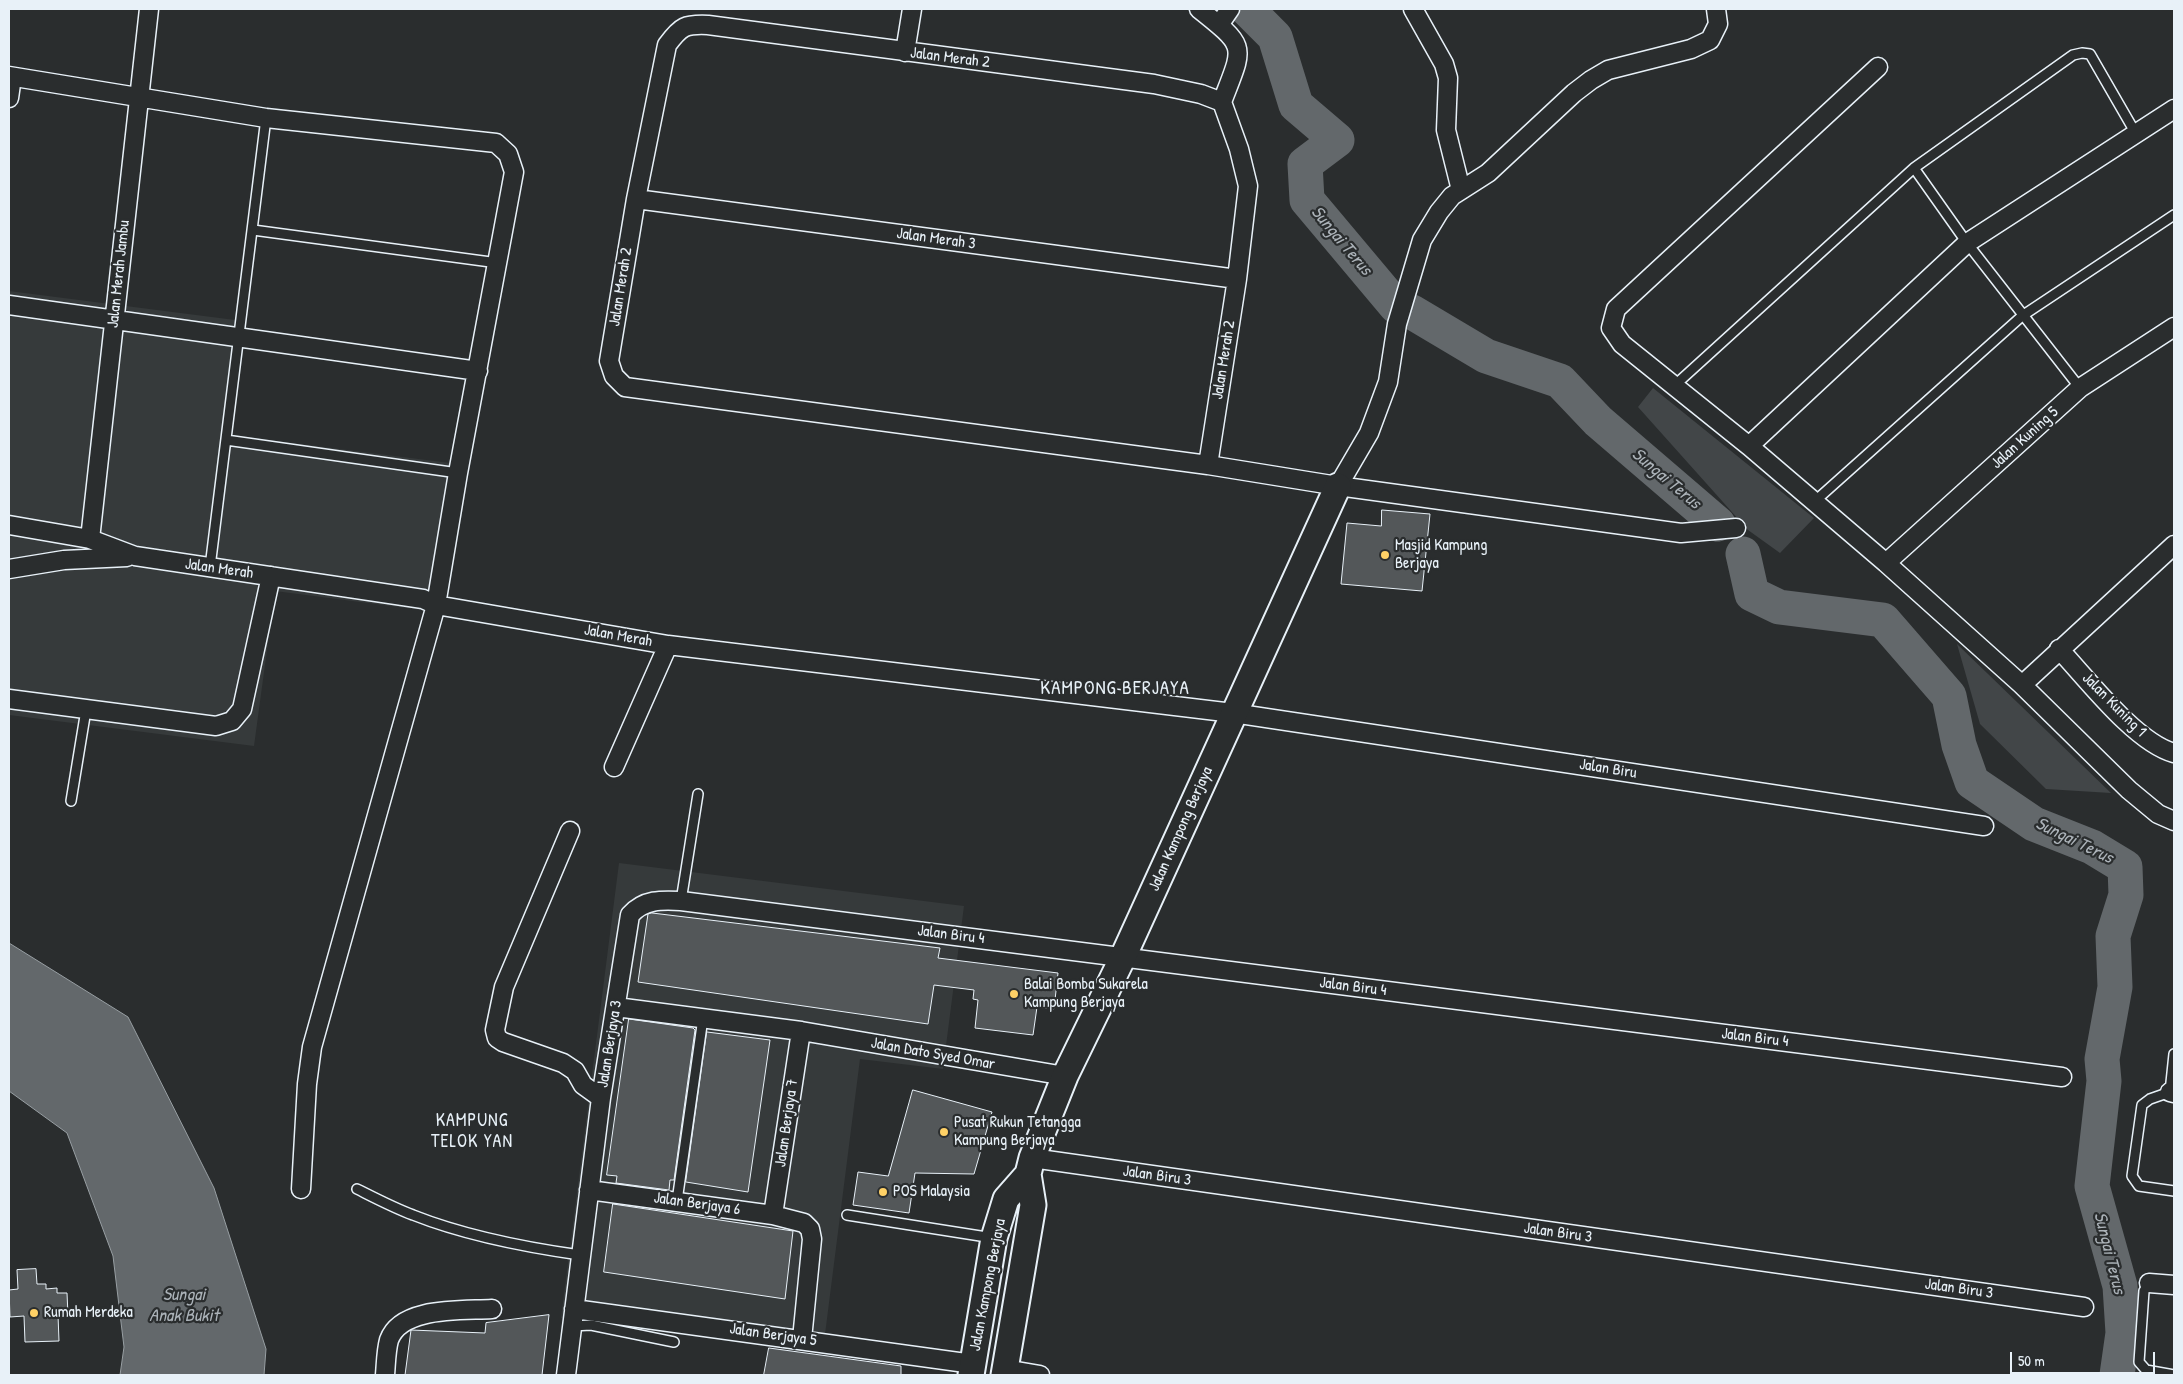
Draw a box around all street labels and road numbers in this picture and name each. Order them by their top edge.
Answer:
street label: Jalan Merah 2 [909,44,991,72]
street label: Jalan Merah Jambu [104,219,134,329]
street label: Jalan Merah 3 [895,224,977,254]
street label: Jalan Merah 2 [605,246,637,328]
street label: Jalan Merah 2 [1208,319,1240,401]
street label: Jalan Kuning 5 [1987,403,2063,473]
street label: Jalan Merah [184,555,254,583]
street label: Jalan Merah [583,621,653,651]
street label: Jalan Kuning 1 [2078,669,2150,741]
street label: Jalan Biru [1578,755,1638,783]
street label: Jalan Kampong Berjaya [1145,764,1217,894]
street label: Jalan Biru 4 [916,921,986,949]
street label: Jalan Biru 4 [1318,973,1388,1001]
street label: Jalan Berjaya 3 [594,999,626,1089]
street label: Jalan Biru 4 [1720,1024,1790,1052]
street label: Jalan Dato Syed Omar [869,1034,997,1074]
street label: Jalan Berjaya 7 [771,1078,803,1168]
street label: Jalan Biru 3 [1122,1162,1192,1190]
street label: Jalan Berjaya 6 [652,1188,742,1220]
street label: Jalan Kampong Berjaya [966,1217,1010,1353]
street label: Jalan Biru 3 [1523,1219,1593,1247]
street label: Jalan Biru 3 [1924,1275,1994,1303]
street label: Jalan Berjaya 5 [728,1319,818,1351]

